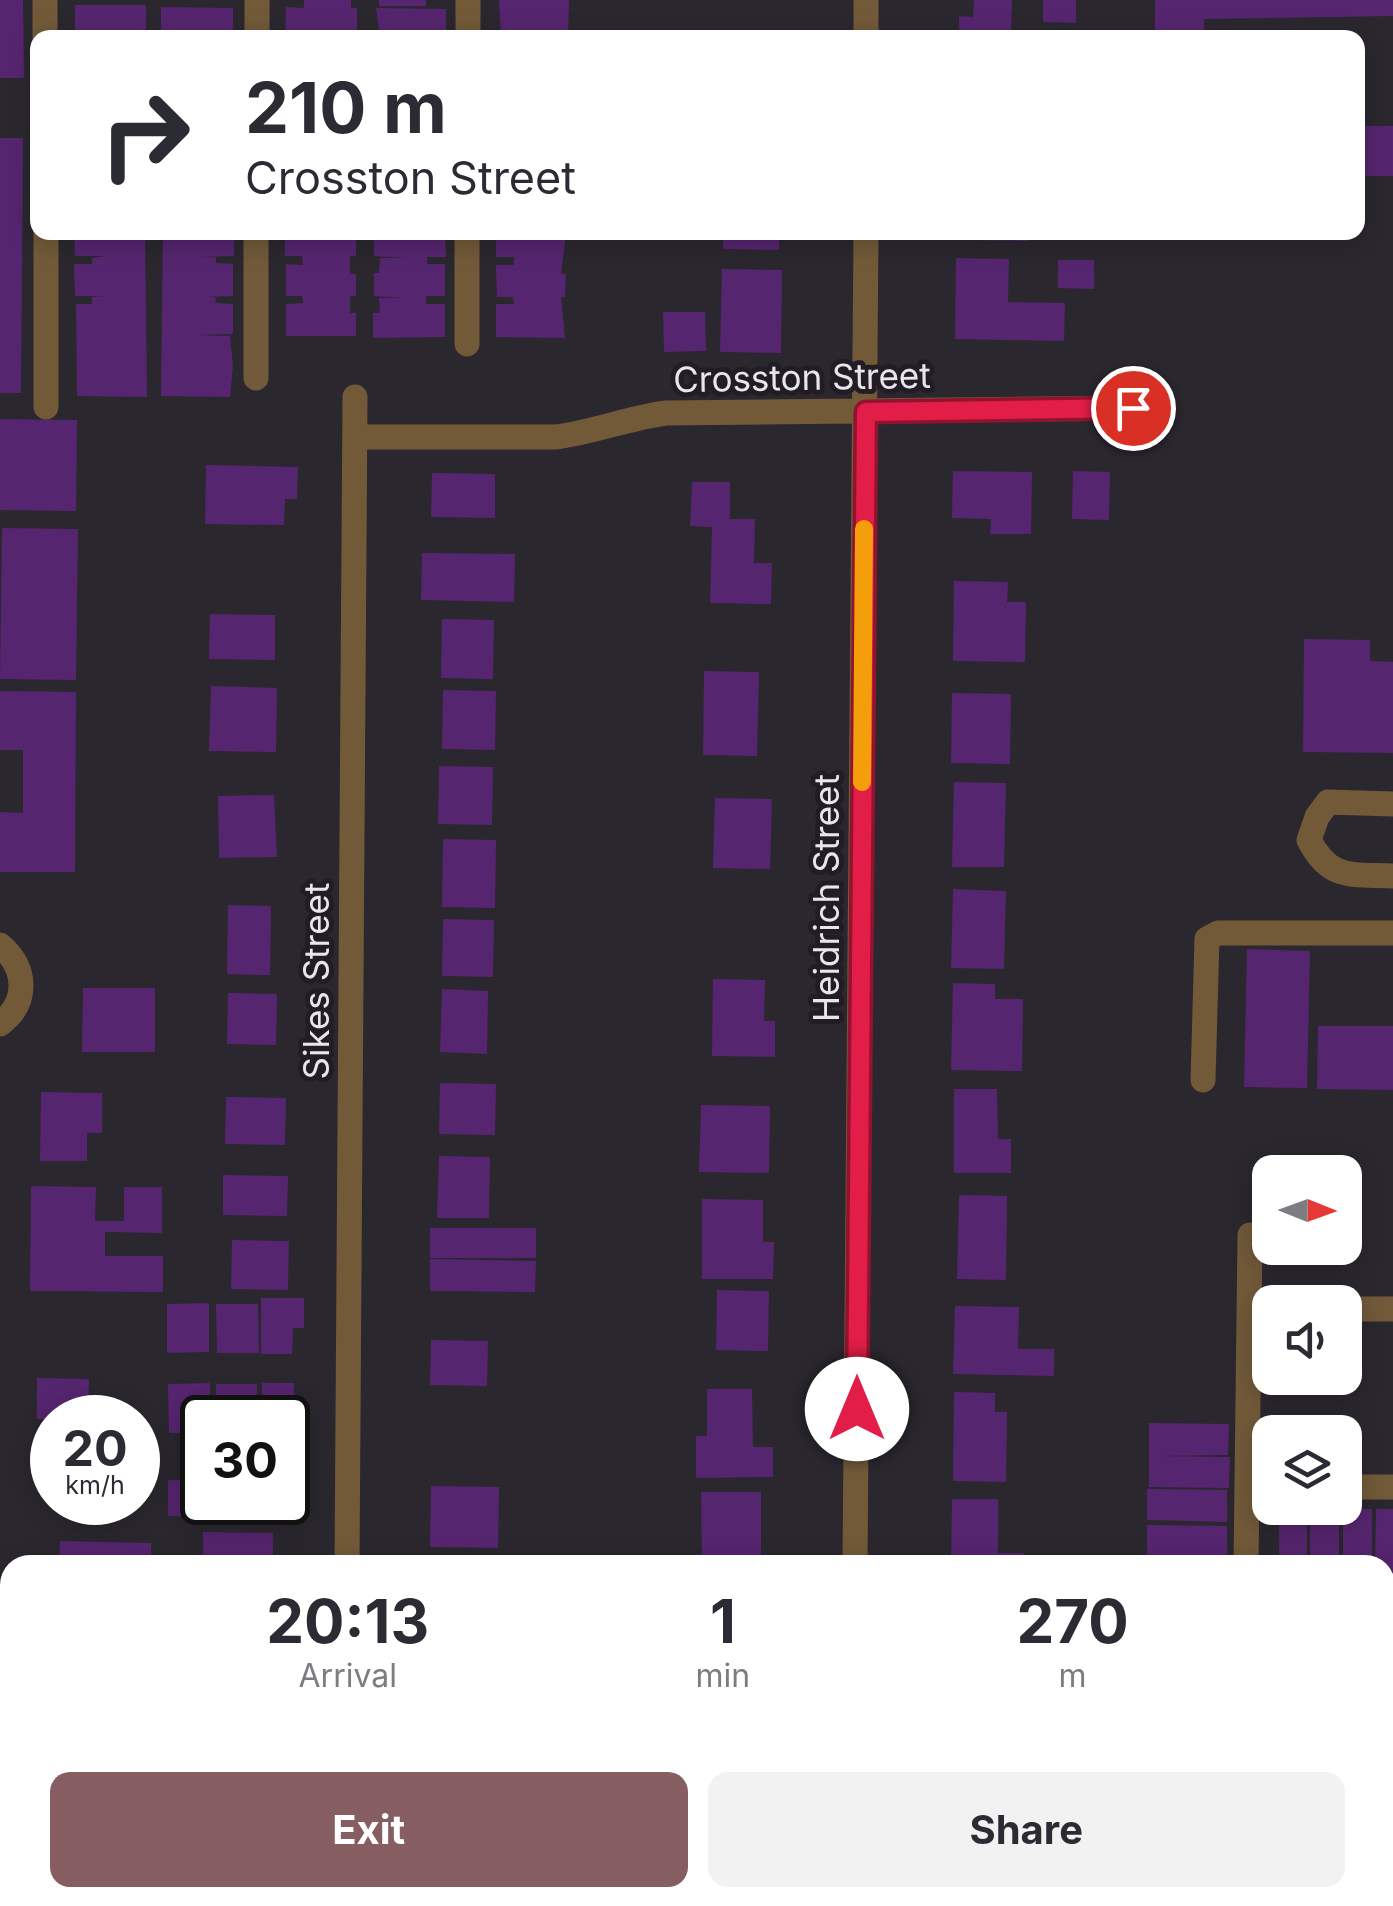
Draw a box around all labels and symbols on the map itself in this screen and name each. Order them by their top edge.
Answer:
street label: Crosston Street [673,354,931,400]
pin [1091,366,1176,451]
street label: Heidrich Street [805,774,847,1022]
street label: Sikes Street [295,883,337,1079]
north arrow [1252,1155,1362,1265]
position arrow [805,1357,909,1461]
speed limit sign: 30 [180,1395,310,1525]

